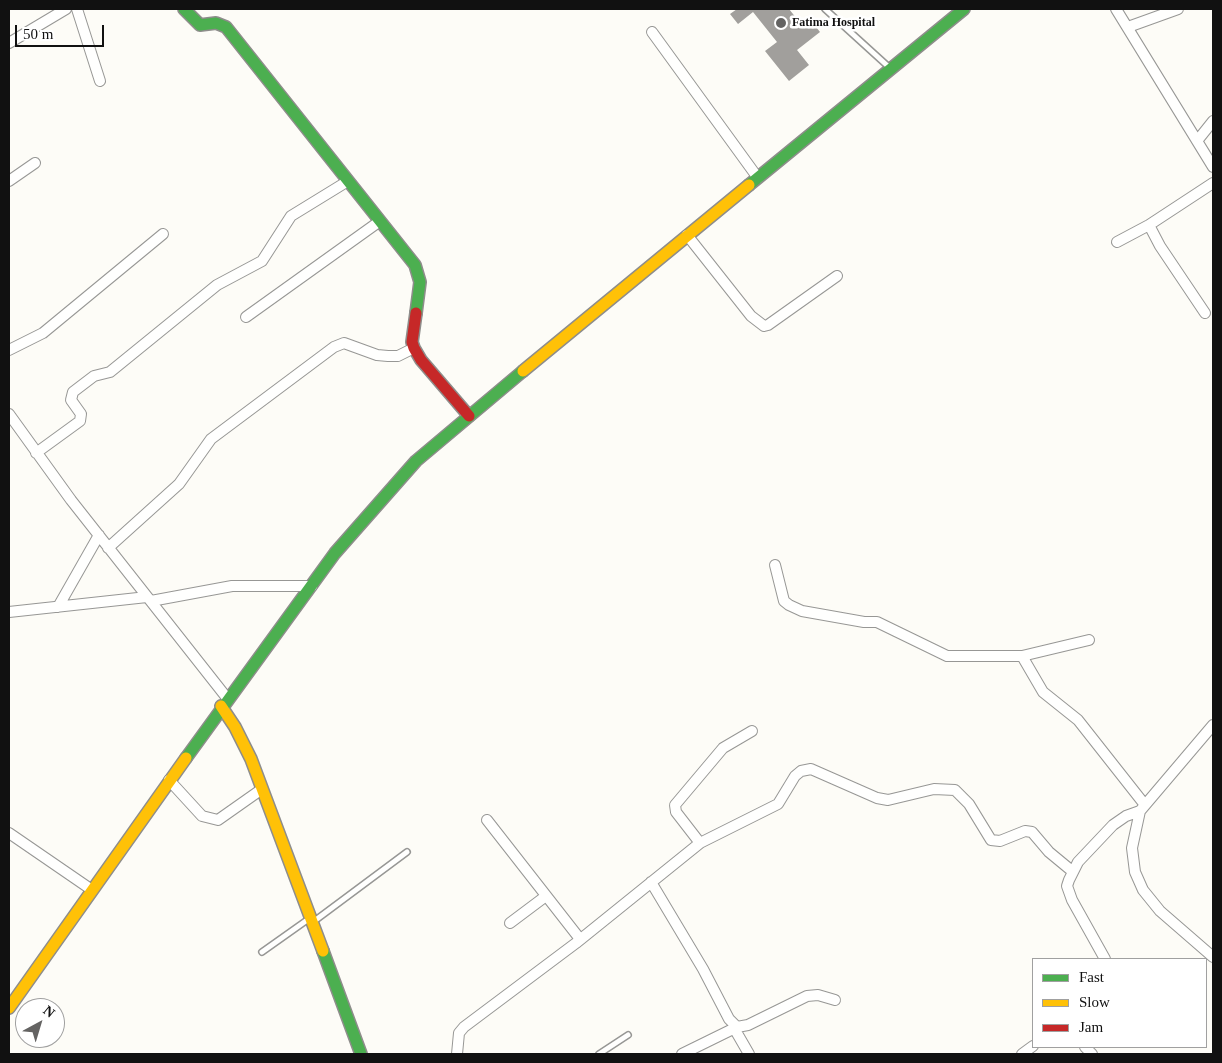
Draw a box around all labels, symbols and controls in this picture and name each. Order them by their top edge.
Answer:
scale bar [18,15,106,47]
marker: Fatima Hospital [774,16,788,30]
place label: Fatima Hospital [792,16,875,30]
text: 50 m [23,26,53,42]
legend [1032,958,1207,1048]
text: Fast [1079,969,1104,985]
text: Slow [1079,994,1110,1010]
north arrow [15,998,65,1048]
text: N [40,1003,58,1021]
text: Jam [1079,1019,1103,1035]

